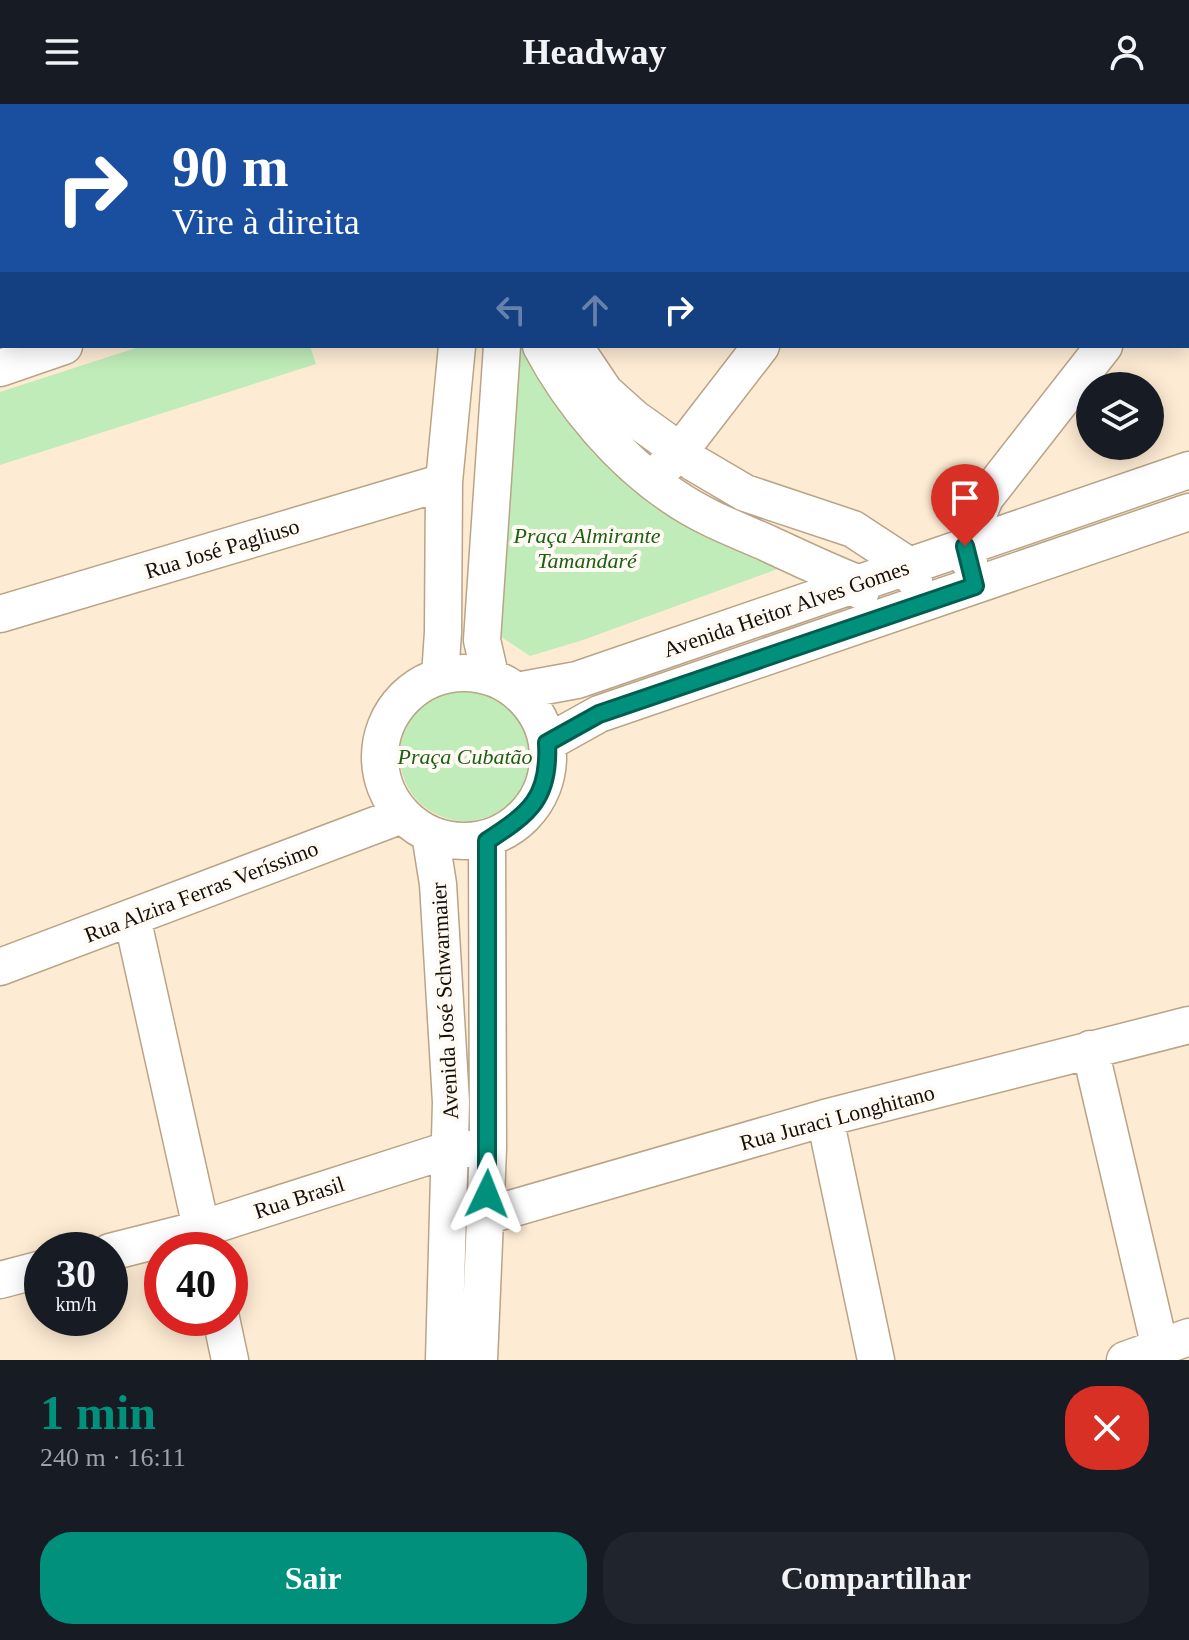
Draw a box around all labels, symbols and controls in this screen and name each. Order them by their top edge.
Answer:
icon: menu [40,30,84,74]
icon: person [1105,30,1149,74]
text: Headway [523,32,667,72]
icon: right [40,136,144,240]
text: 90 m [172,136,289,198]
text: Vire à direita [172,202,360,242]
icon: left [489,288,533,332]
icon: ahead [573,288,617,332]
icon: right [657,288,701,332]
map controls [1076,372,1164,460]
button: layers [1076,372,1164,460]
pin [931,464,999,546]
icon: arrive [943,476,987,520]
street label: Rua José Pagliuso [142,513,302,584]
park label: Praça Almirante Tamandaré [513,523,661,573]
street label: Avenida Heitor Alves Gomes [660,555,912,662]
park label: Praça Cubatão [396,744,533,769]
street label: Rua Alzira Ferras Veríssimo [81,835,322,948]
street label: Avenida José Schwarmaier [426,881,463,1120]
street label: Rua Juraci Longhitano [737,1079,937,1155]
position arrow [445,1152,529,1236]
street label: Rua Brasil [251,1171,347,1224]
speed limit sign: 40 [144,1232,248,1336]
text: 30 [56,1251,96,1296]
text: km/h [55,1293,97,1315]
text: 1 min [40,1386,156,1439]
button: close [1065,1386,1149,1470]
text: 240 m · 16:11 [40,1443,186,1472]
button: Sair [40,1532,587,1624]
button: Compartilhar [603,1532,1149,1624]

